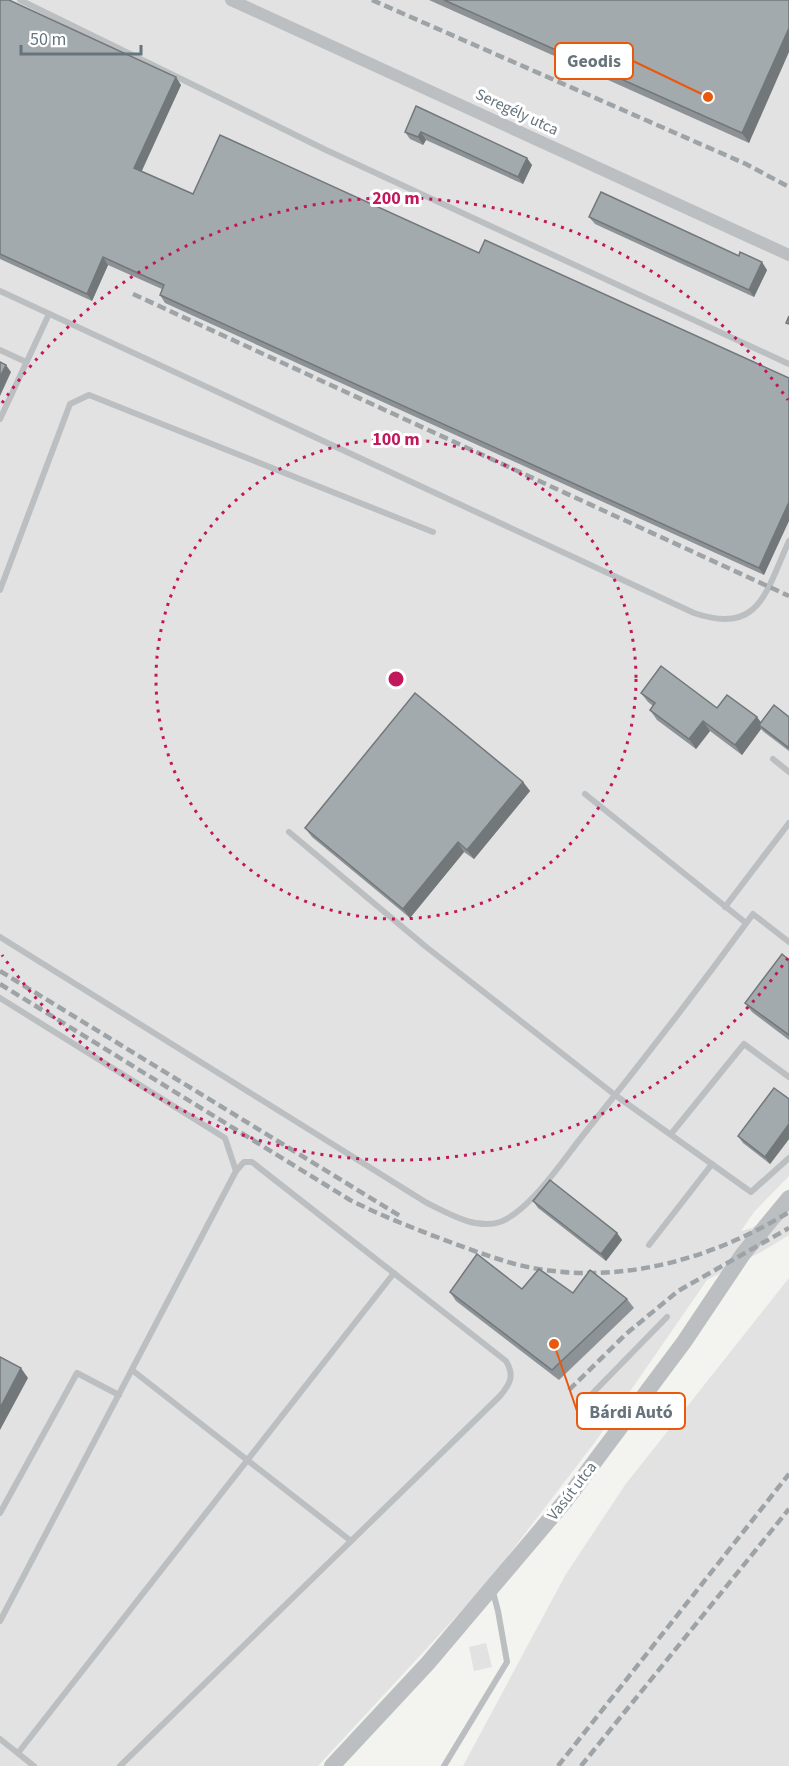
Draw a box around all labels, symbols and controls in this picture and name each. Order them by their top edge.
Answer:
scale bar [21,18,141,56]
text: 50 m [30,27,66,52]
callout: Geodis [555,43,633,79]
text: Geodis [567,49,621,74]
street label: Seregély utca [472,83,562,141]
text: 200 m [372,186,420,211]
text: 100 m [372,427,420,452]
centre of rings [386,669,406,689]
callout: Bárdi Autó [577,1393,685,1429]
text: Bárdi Autó [589,1400,673,1425]
street label: Vasút utca [542,1457,602,1525]

